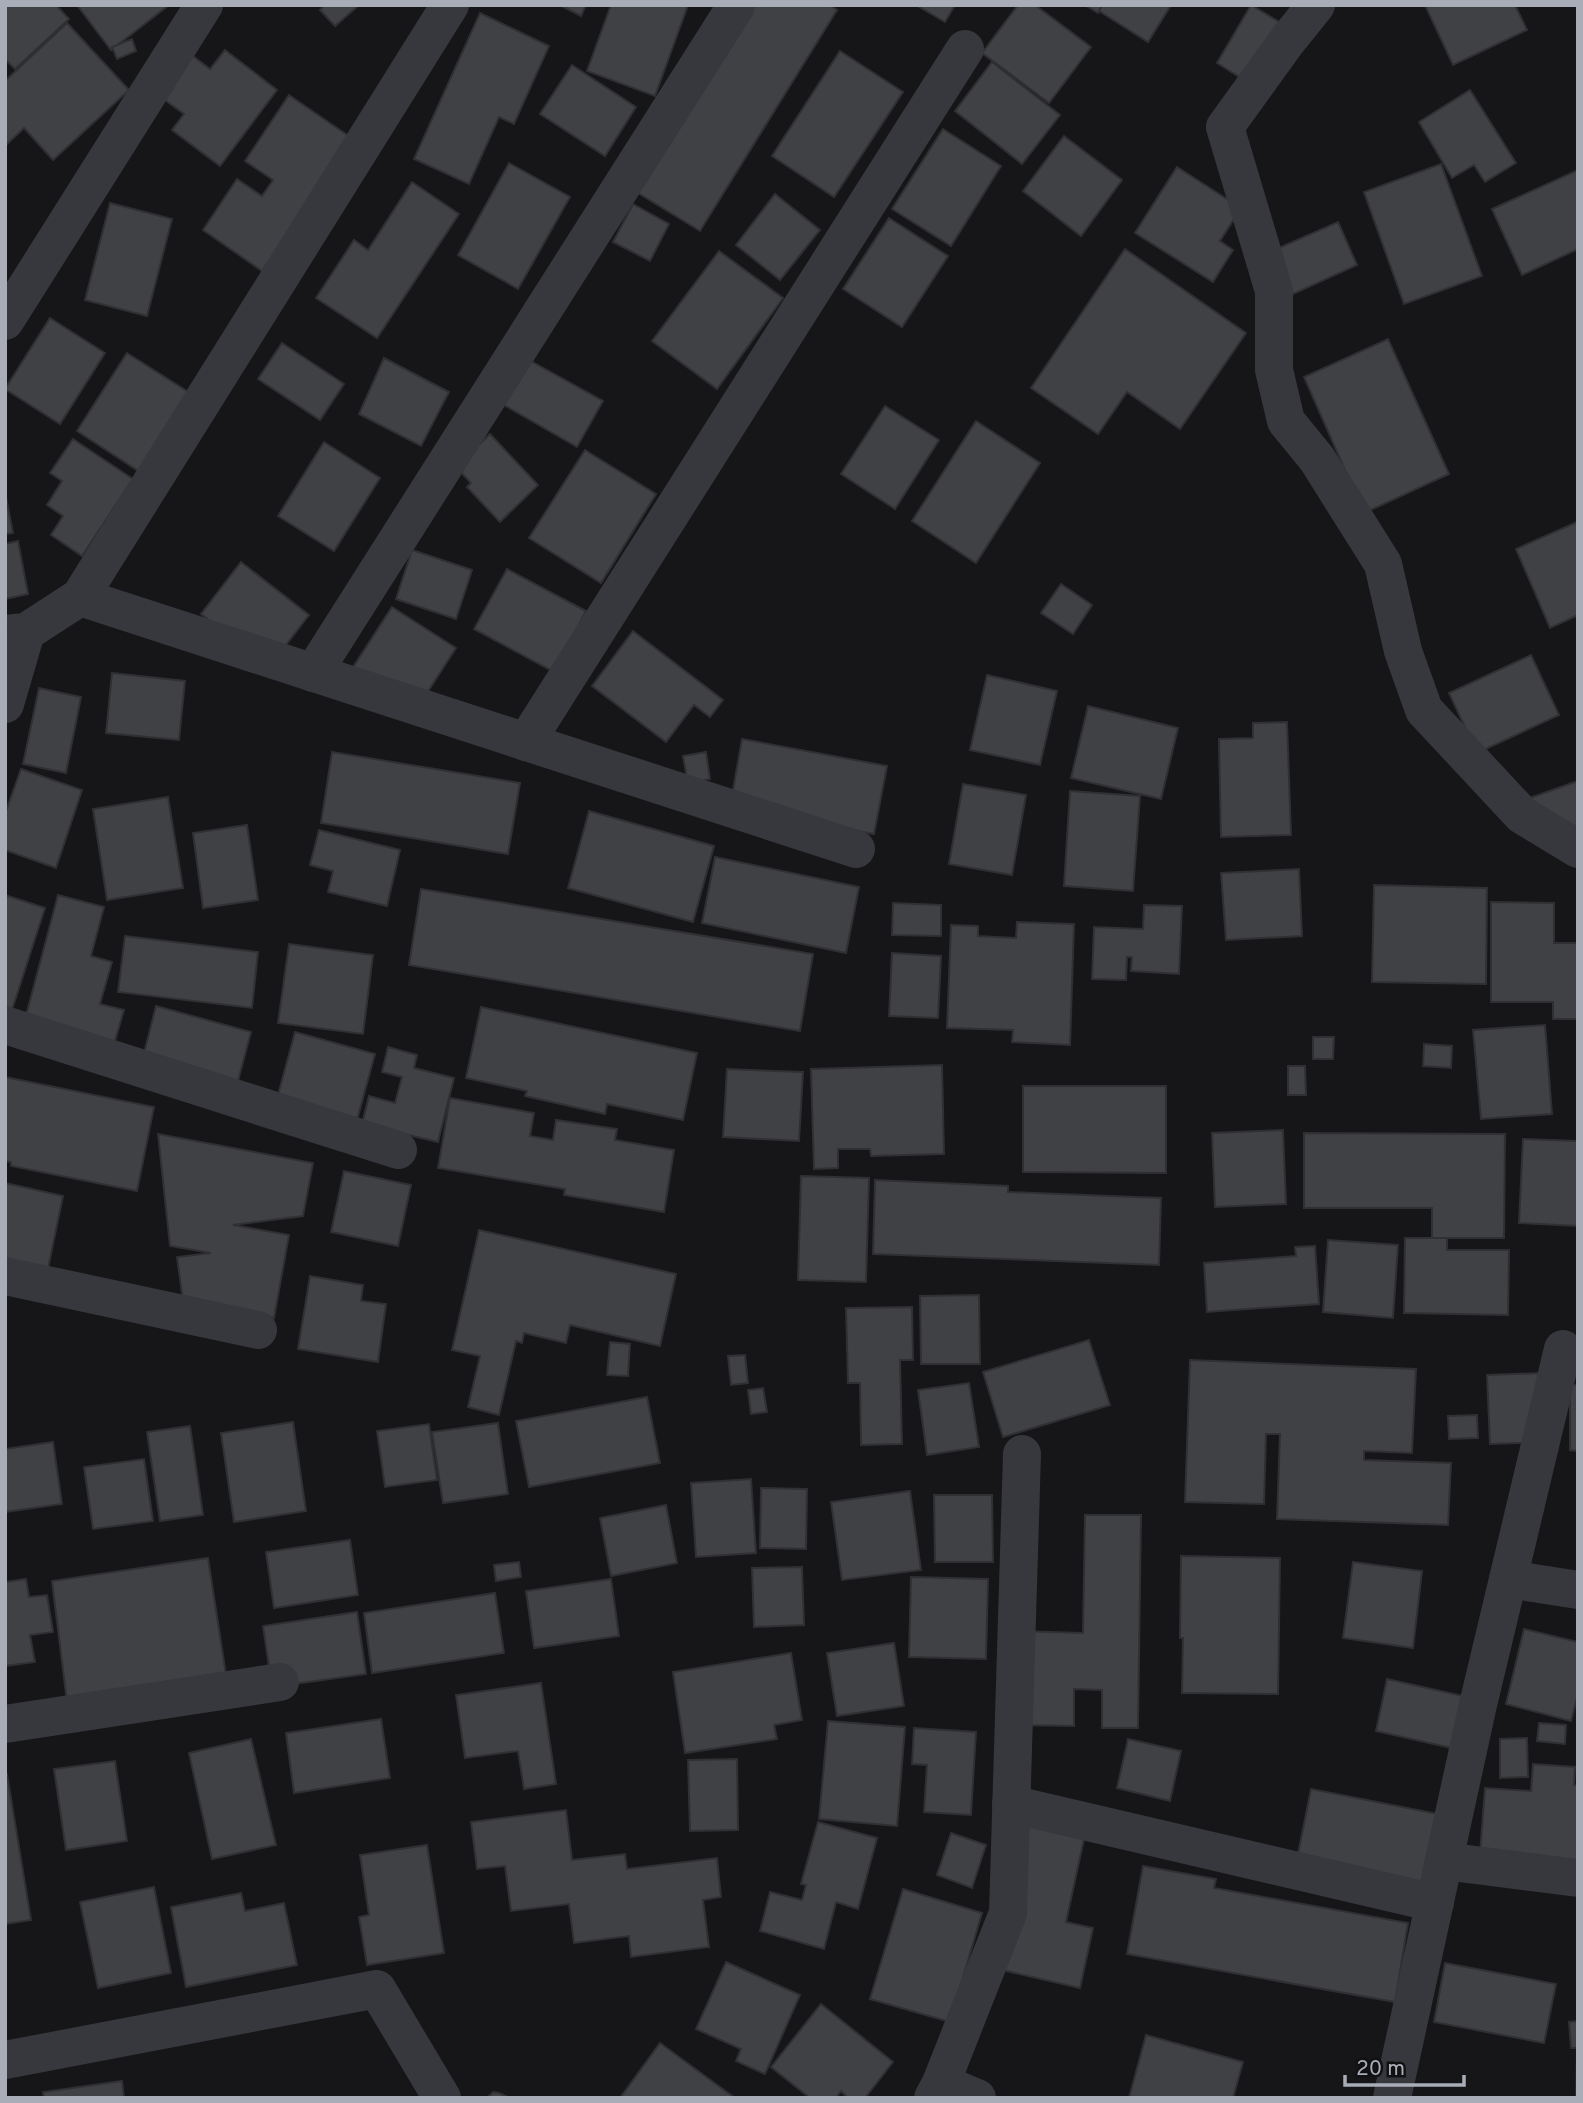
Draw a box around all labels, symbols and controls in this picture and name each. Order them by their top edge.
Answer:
scale bar [1345,2044,1464,2088]
text: 20 m [1356,2056,1405,2083]

